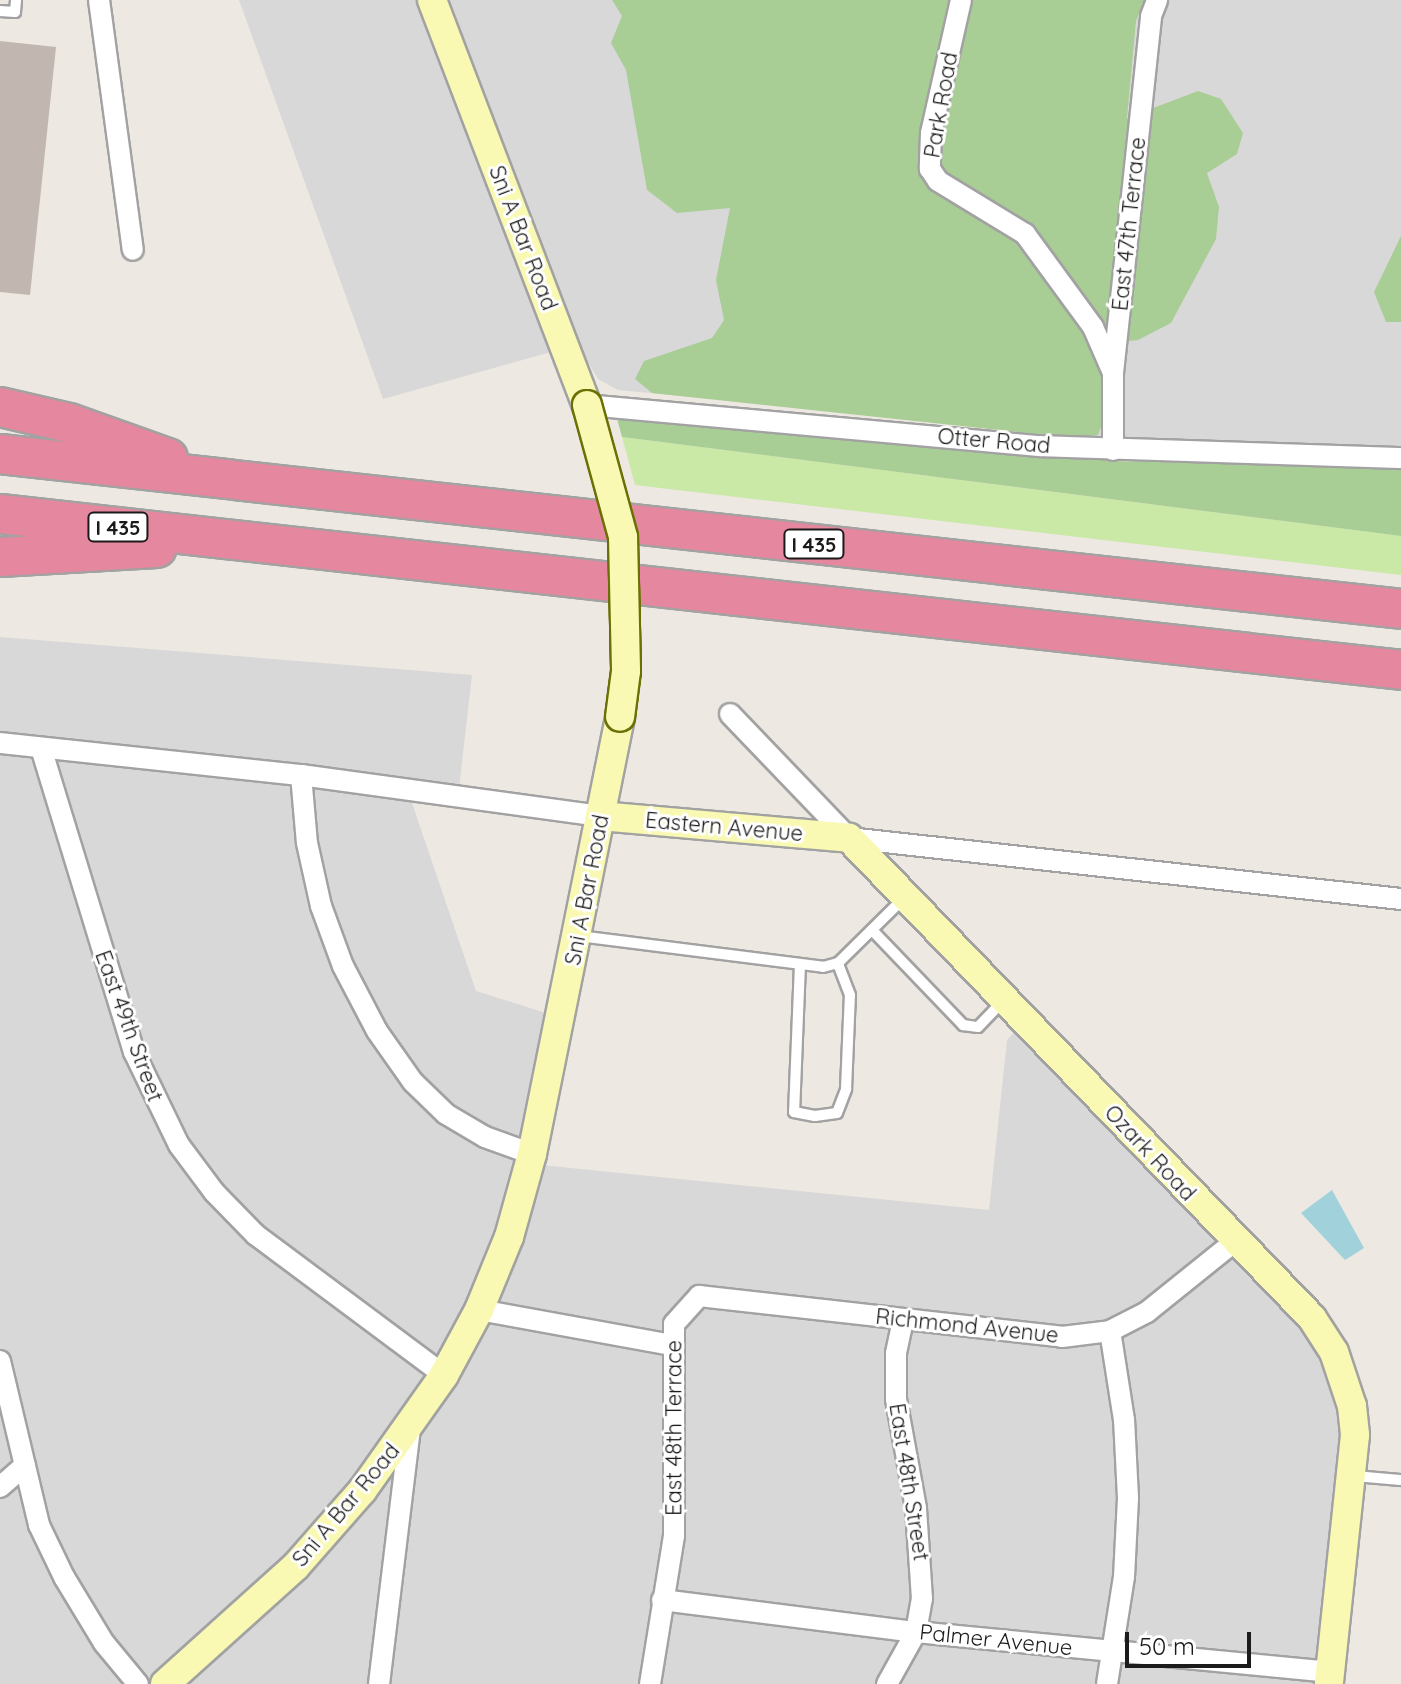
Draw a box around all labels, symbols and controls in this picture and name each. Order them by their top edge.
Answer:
street label: Park Road [919,50,963,160]
street label: East 47th Terrace [1107,136,1151,312]
street label: Sni A Bar Road [483,162,563,314]
street label: Otter Road [936,423,1052,459]
road number: I 435 [86,511,150,543]
road number: I 435 [782,528,846,560]
street label: Eastern Avenue [644,807,804,847]
street label: Sni A Bar Road [559,813,615,967]
street label: East 49th Street [89,947,169,1105]
street label: Ozark Road [1099,1100,1201,1206]
street label: Richmond Avenue [874,1303,1060,1349]
street label: East 48th Terrace [661,1340,687,1516]
street label: East 48th Street [884,1401,934,1563]
street label: Sni A Bar Road [287,1438,405,1572]
scale bar [1129,1616,1255,1666]
street label: Palmer Avenue [918,1619,1074,1661]
text: 50 m [1139,1631,1195,1661]

